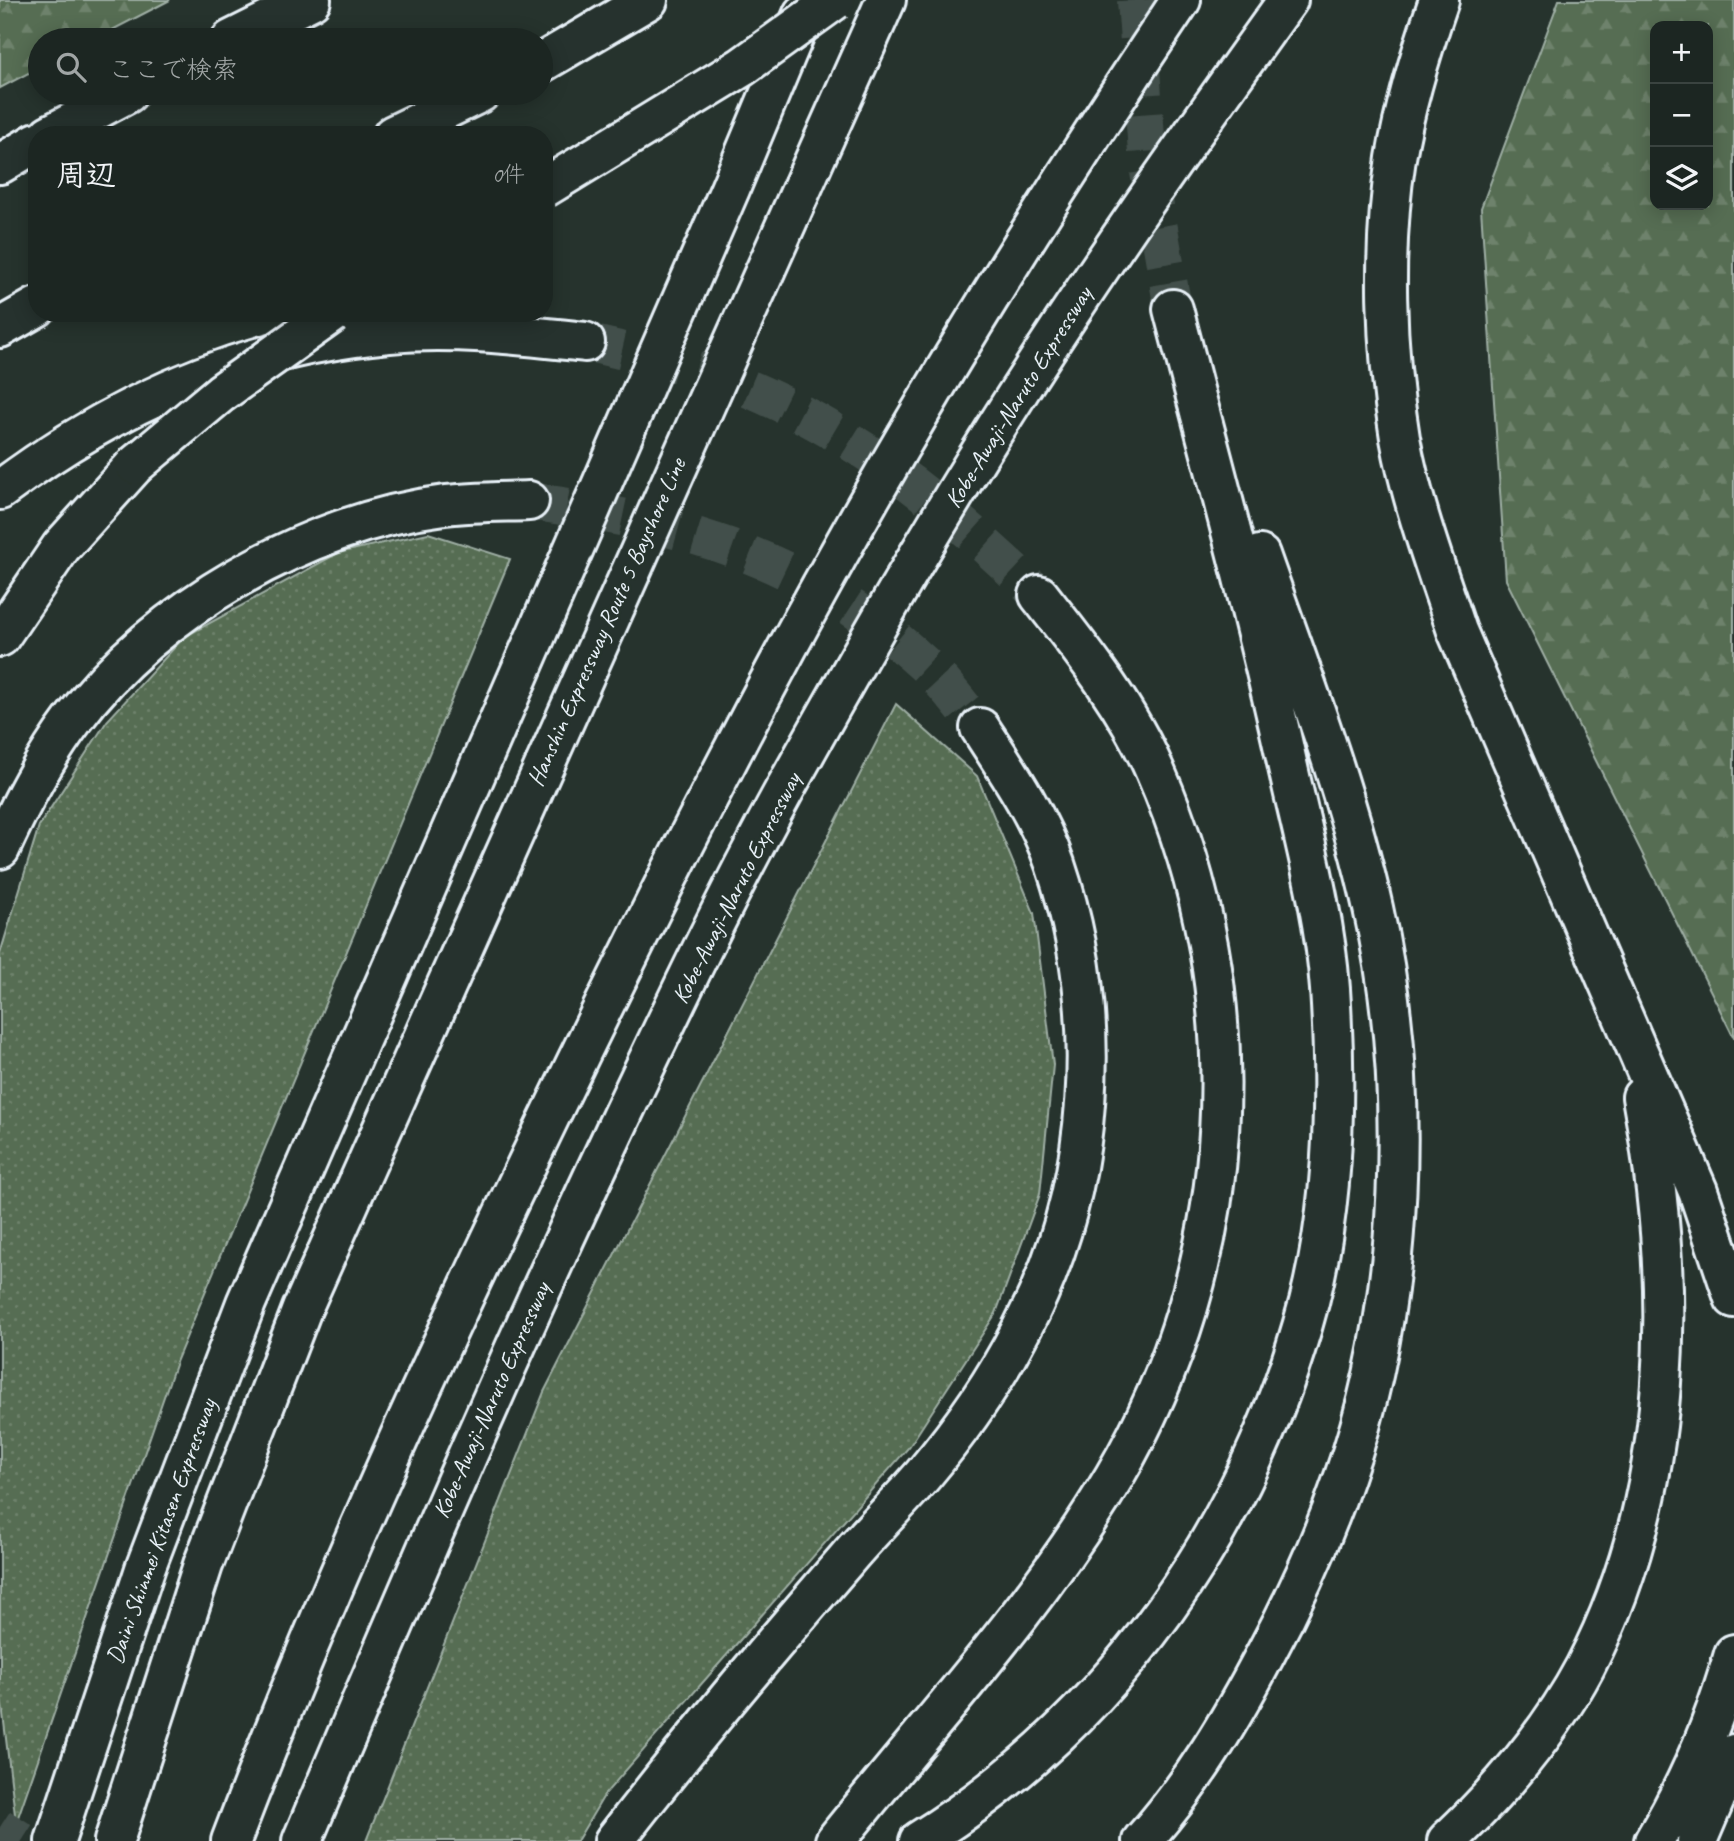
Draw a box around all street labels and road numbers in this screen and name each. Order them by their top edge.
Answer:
street label: Kobe-Awaji-Naruto Expressway [938,279,1099,513]
street label: Hanshin Expressway Route 5 Bayshore Line [520,451,693,791]
street label: Kobe-Awaji-Naruto Expressway [665,766,808,1008]
street label: Kobe-Awaji-Naruto Expressway [425,1276,557,1523]
street label: Daini Shinmei Kitasen Expressway [99,1393,223,1667]

